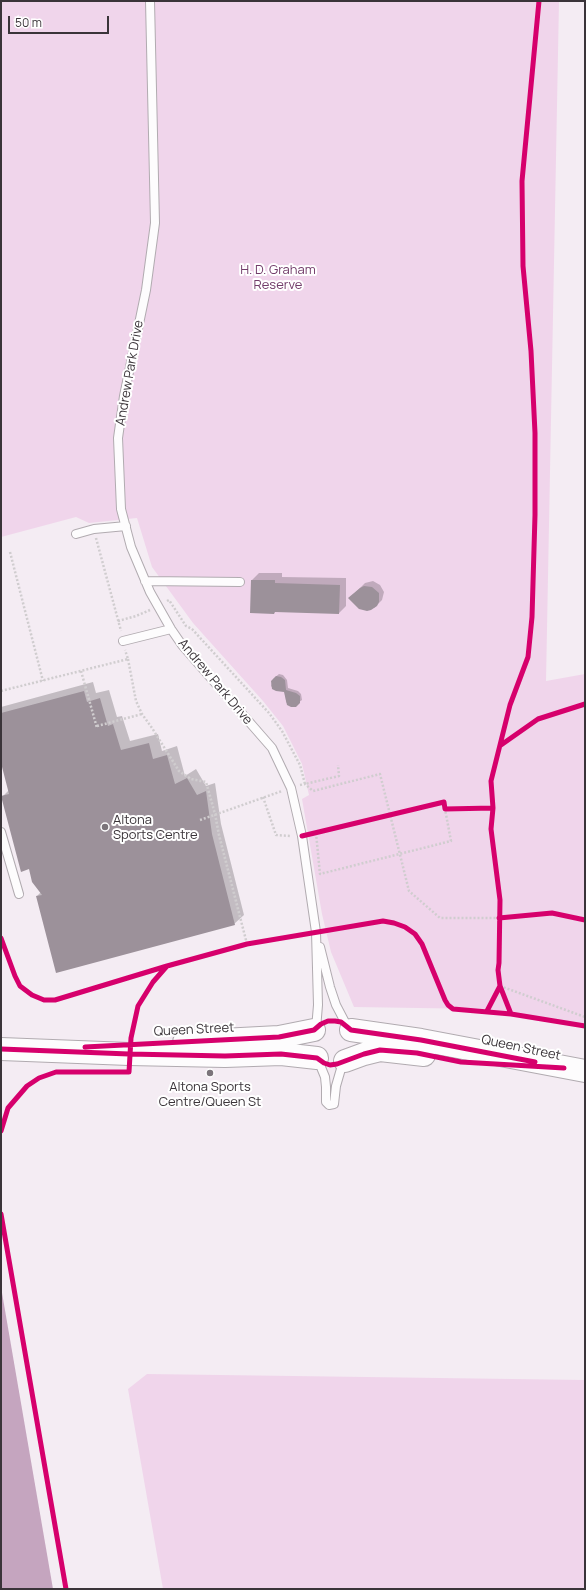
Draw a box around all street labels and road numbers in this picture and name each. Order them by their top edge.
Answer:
street label: Andrew Park Drive [113,319,147,427]
street label: Andrew Park Drive [175,636,255,728]
street label: Queen Street [153,1020,235,1040]
street label: Queen Street [480,1032,562,1064]

